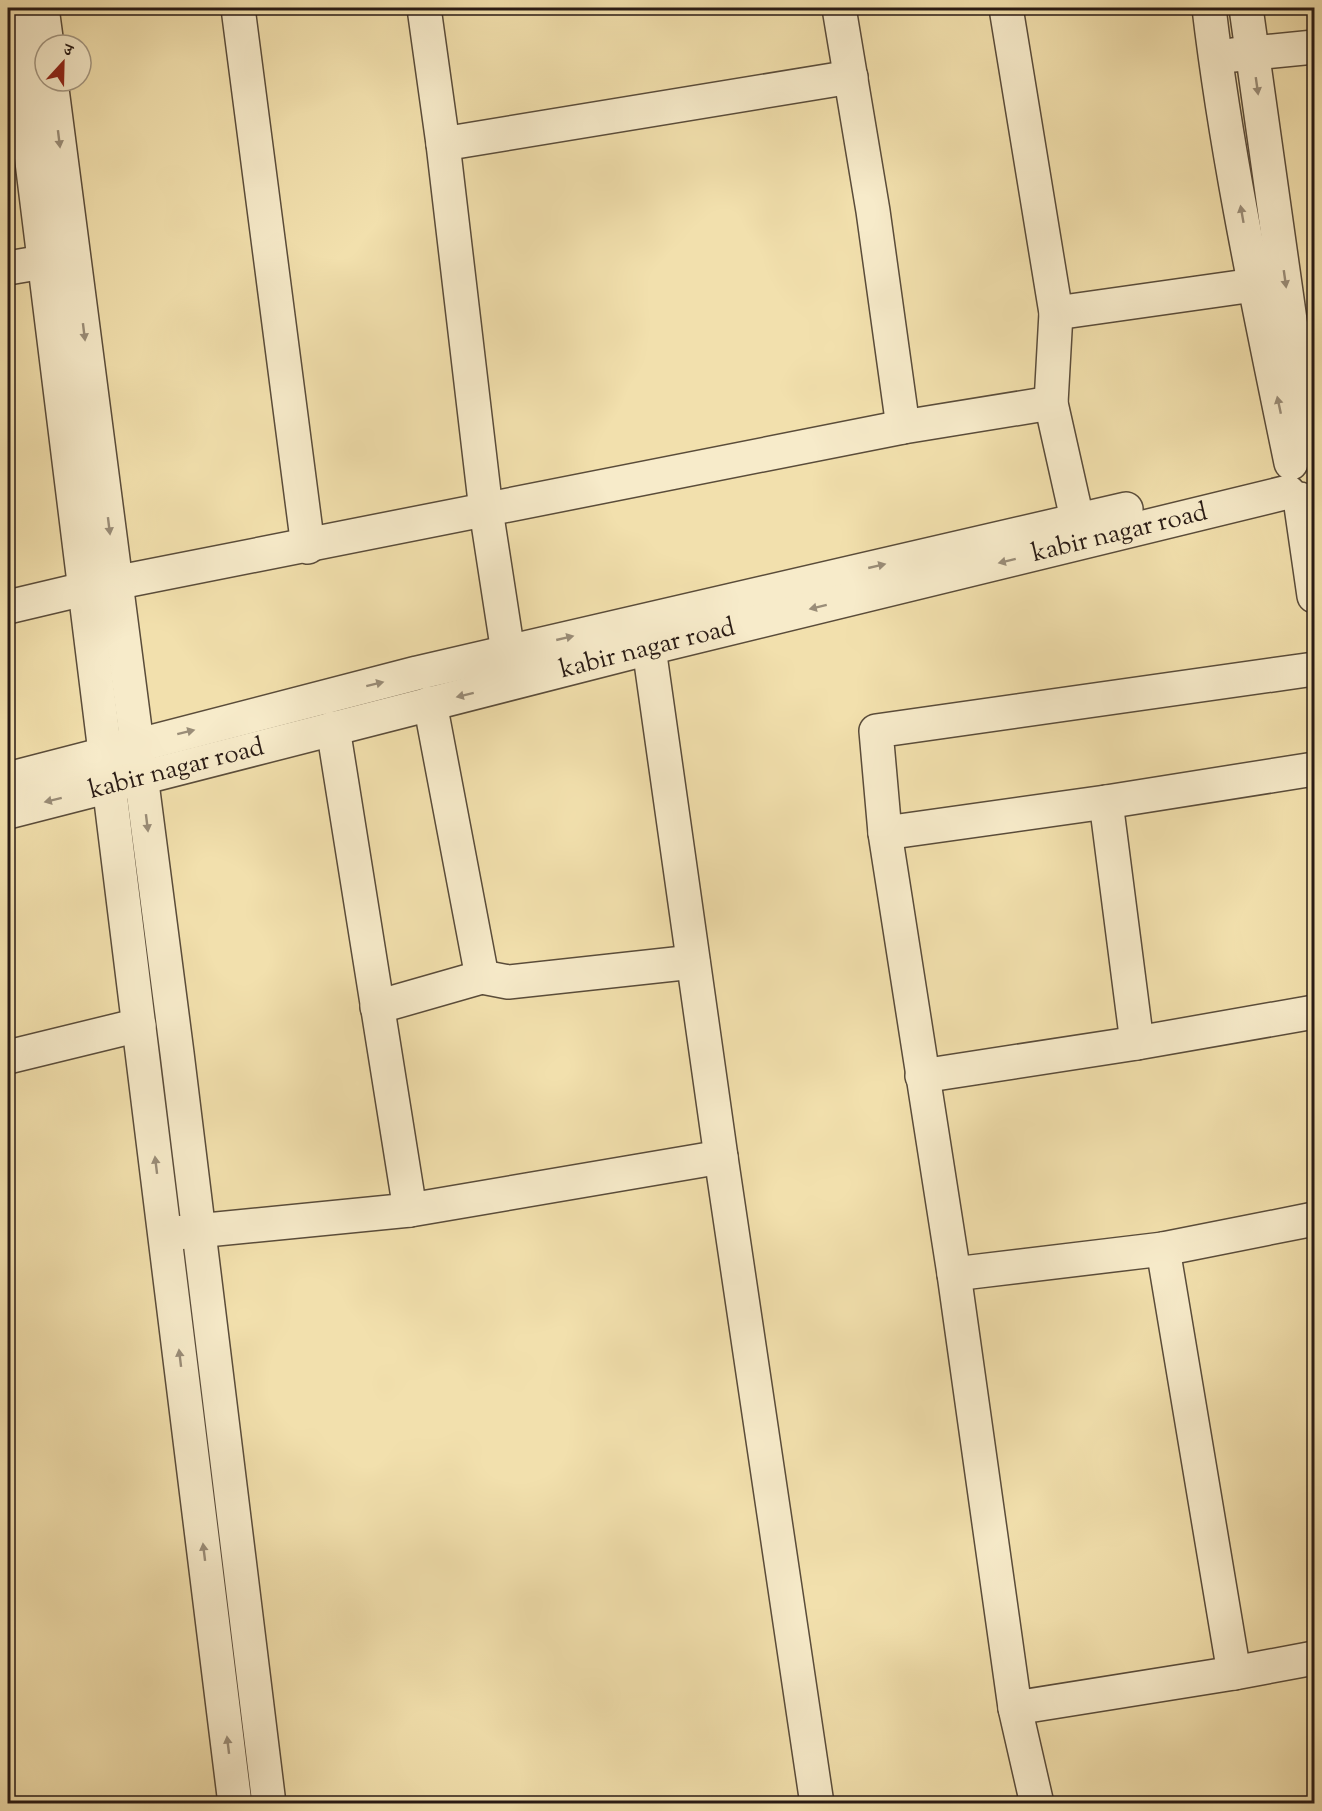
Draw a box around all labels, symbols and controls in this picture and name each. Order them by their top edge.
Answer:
north arrow [33,33,93,93]
text: उ [59,39,77,64]
one-way arrow [1253,77,1262,96]
one-way arrow [54,130,63,149]
one-way arrow [1237,204,1246,223]
one-way arrow [1280,270,1289,289]
one-way arrow [79,323,88,342]
one-way arrow [1274,396,1283,415]
street label: kabir nagar road [1028,494,1211,572]
one-way arrow [104,516,113,535]
one-way arrow [998,556,1016,566]
one-way arrow [868,560,886,570]
one-way arrow [808,602,827,612]
street label: kabir nagar road [556,609,739,689]
one-way arrow [555,633,574,643]
one-way arrow [366,678,384,688]
one-way arrow [456,690,474,700]
one-way arrow [177,727,195,737]
street label: kabir nagar road [85,729,268,809]
one-way arrow [43,796,62,806]
one-way arrow [143,814,152,833]
one-way arrow [152,1155,161,1174]
one-way arrow [175,1349,185,1368]
one-way arrow [199,1542,209,1561]
one-way arrow [223,1736,232,1755]

